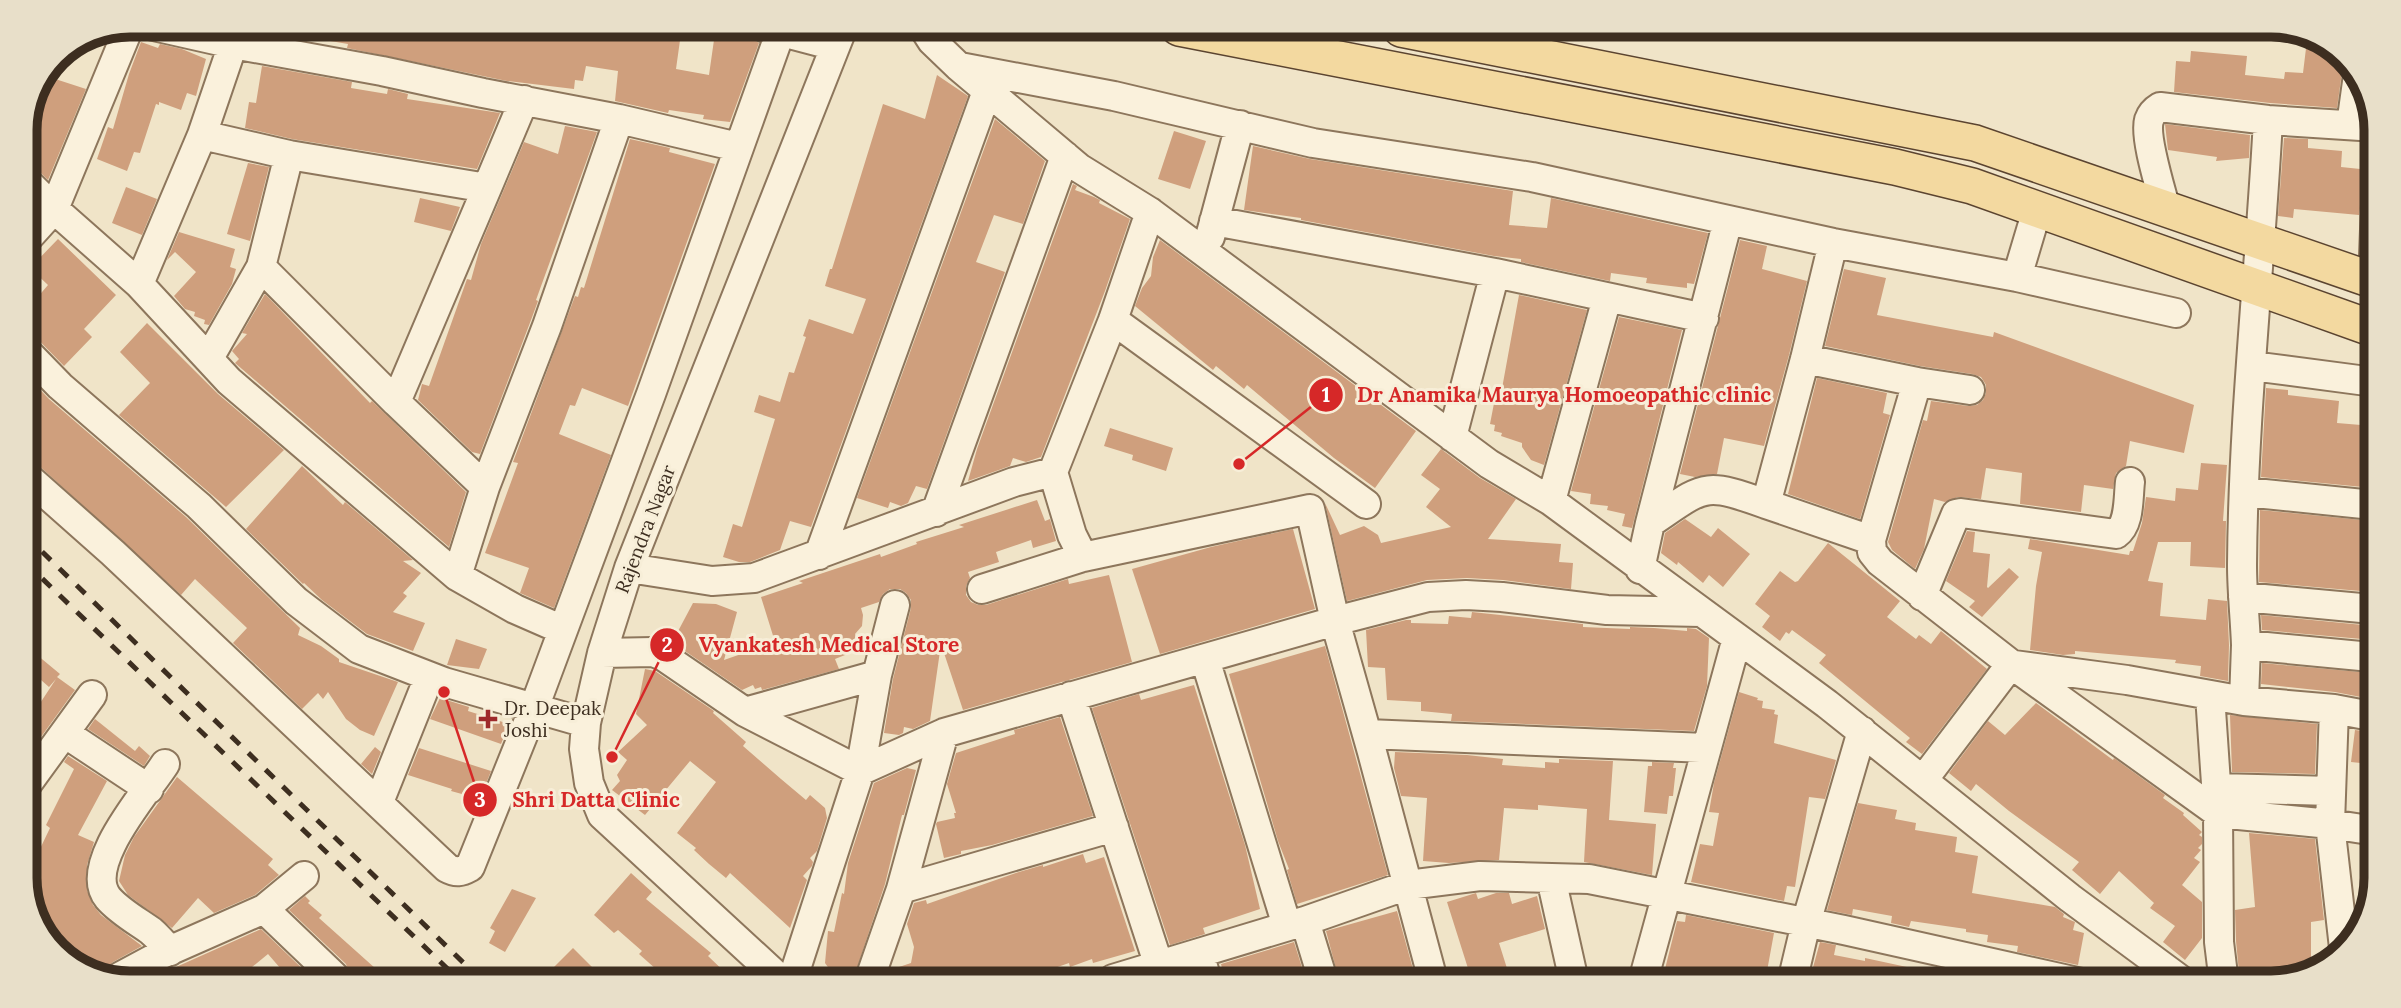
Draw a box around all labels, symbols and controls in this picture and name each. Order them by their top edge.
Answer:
callout: Dr Anamika Maurya Homoeopathic clinic [1308,374,1785,416]
text: 1 [1322,381,1330,408]
text: Dr Anamika Maurya Homoeopathic clinic [1357,381,1771,408]
street label: Rajendra Nagar [610,461,681,597]
callout: Vyankatesh Medical Store [649,624,973,666]
text: 2 [661,631,673,658]
text: Vyankatesh Medical Store [699,631,959,658]
place label: Dr. Deepak Joshi [503,696,602,742]
marker: Dr. Deepak Joshi [478,709,498,729]
callout: Shri Datta Clinic [463,779,693,821]
text: 3 [474,786,486,813]
text: Shri Datta Clinic [512,786,680,813]

